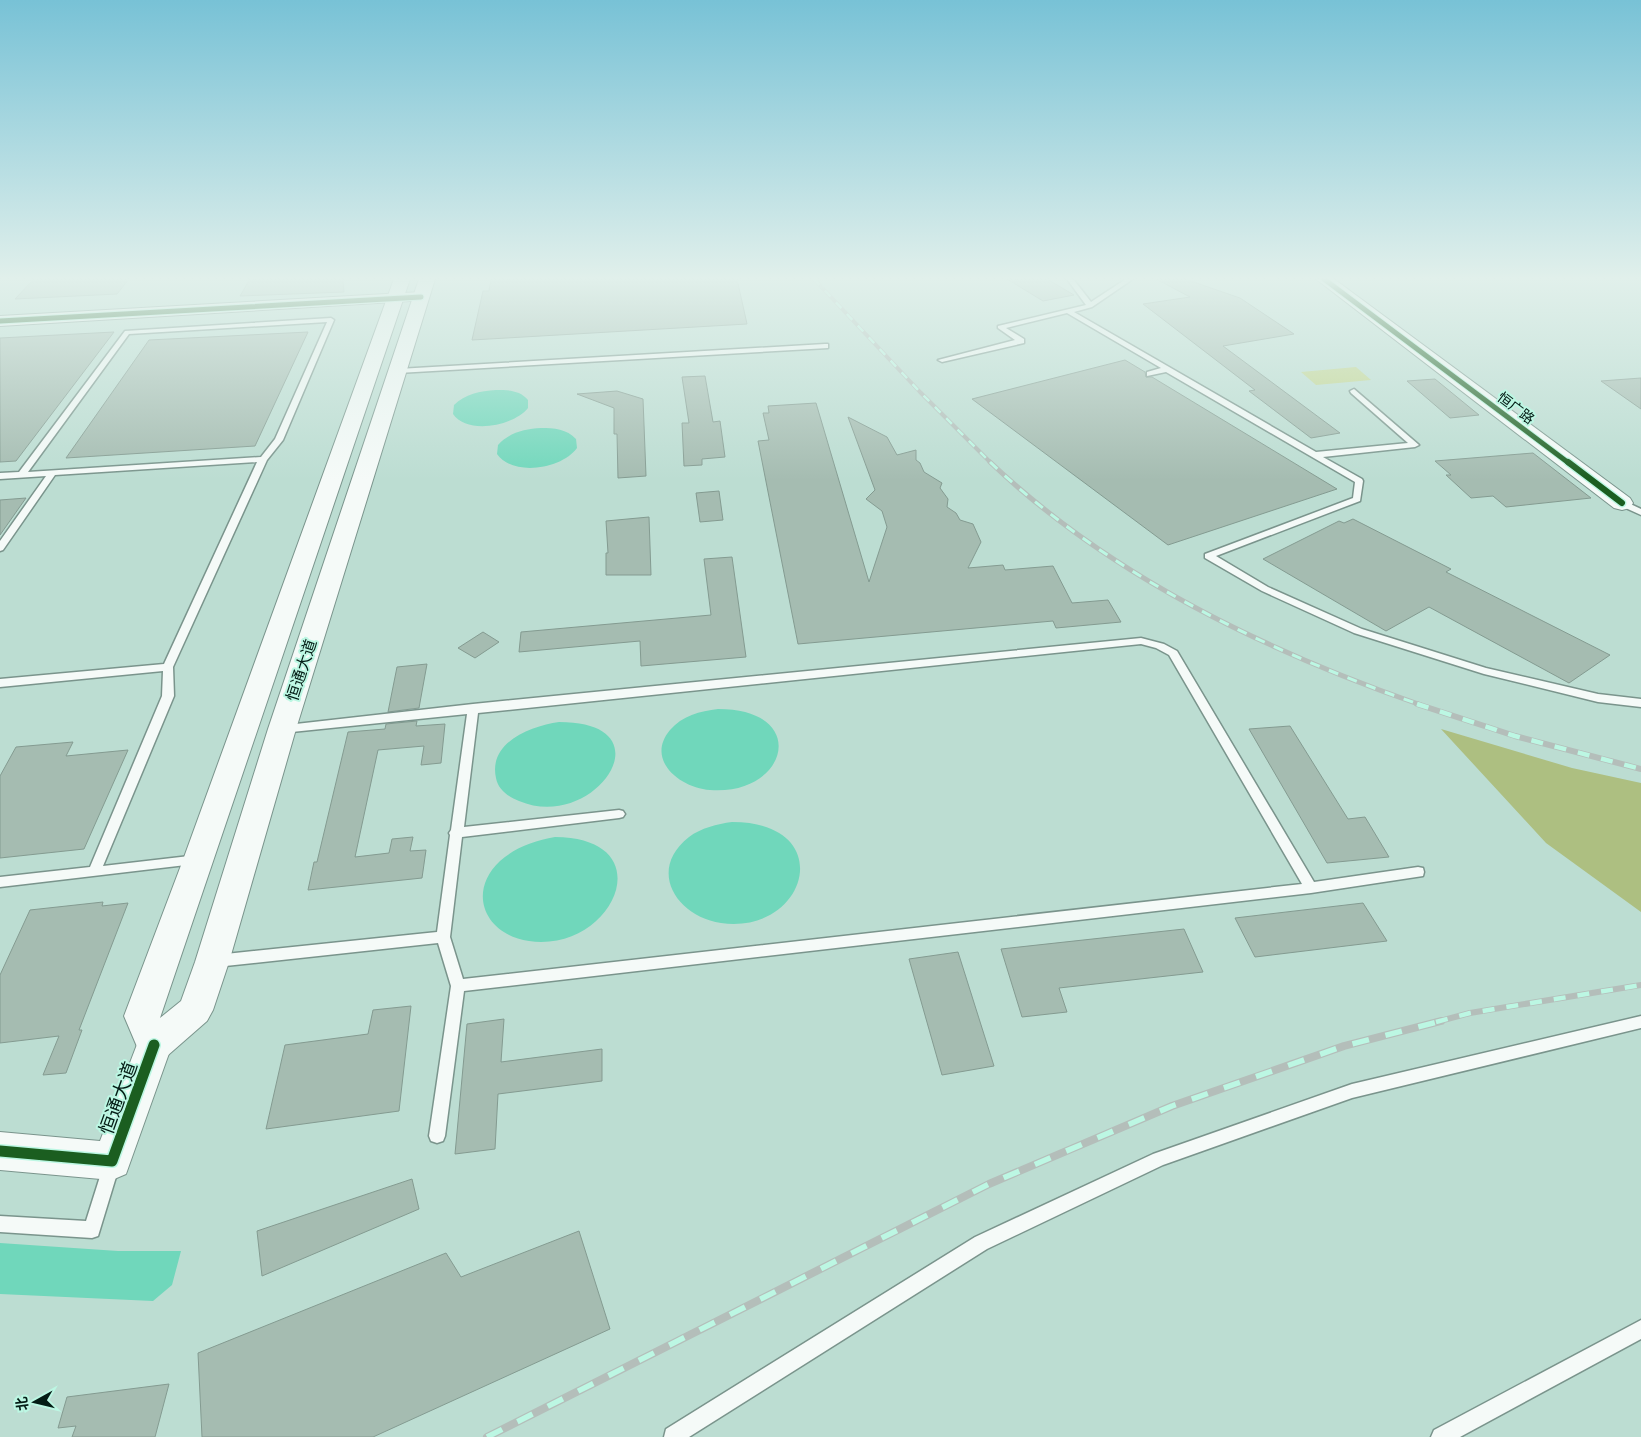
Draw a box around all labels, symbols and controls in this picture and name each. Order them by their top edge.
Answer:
street label: 恒广路 [1493,388,1538,429]
street label: 恒通大道 [282,636,322,704]
street label: 恒通大道 [94,1058,145,1139]
north arrow [10,1377,60,1427]
text: 北 [12,1395,34,1412]

